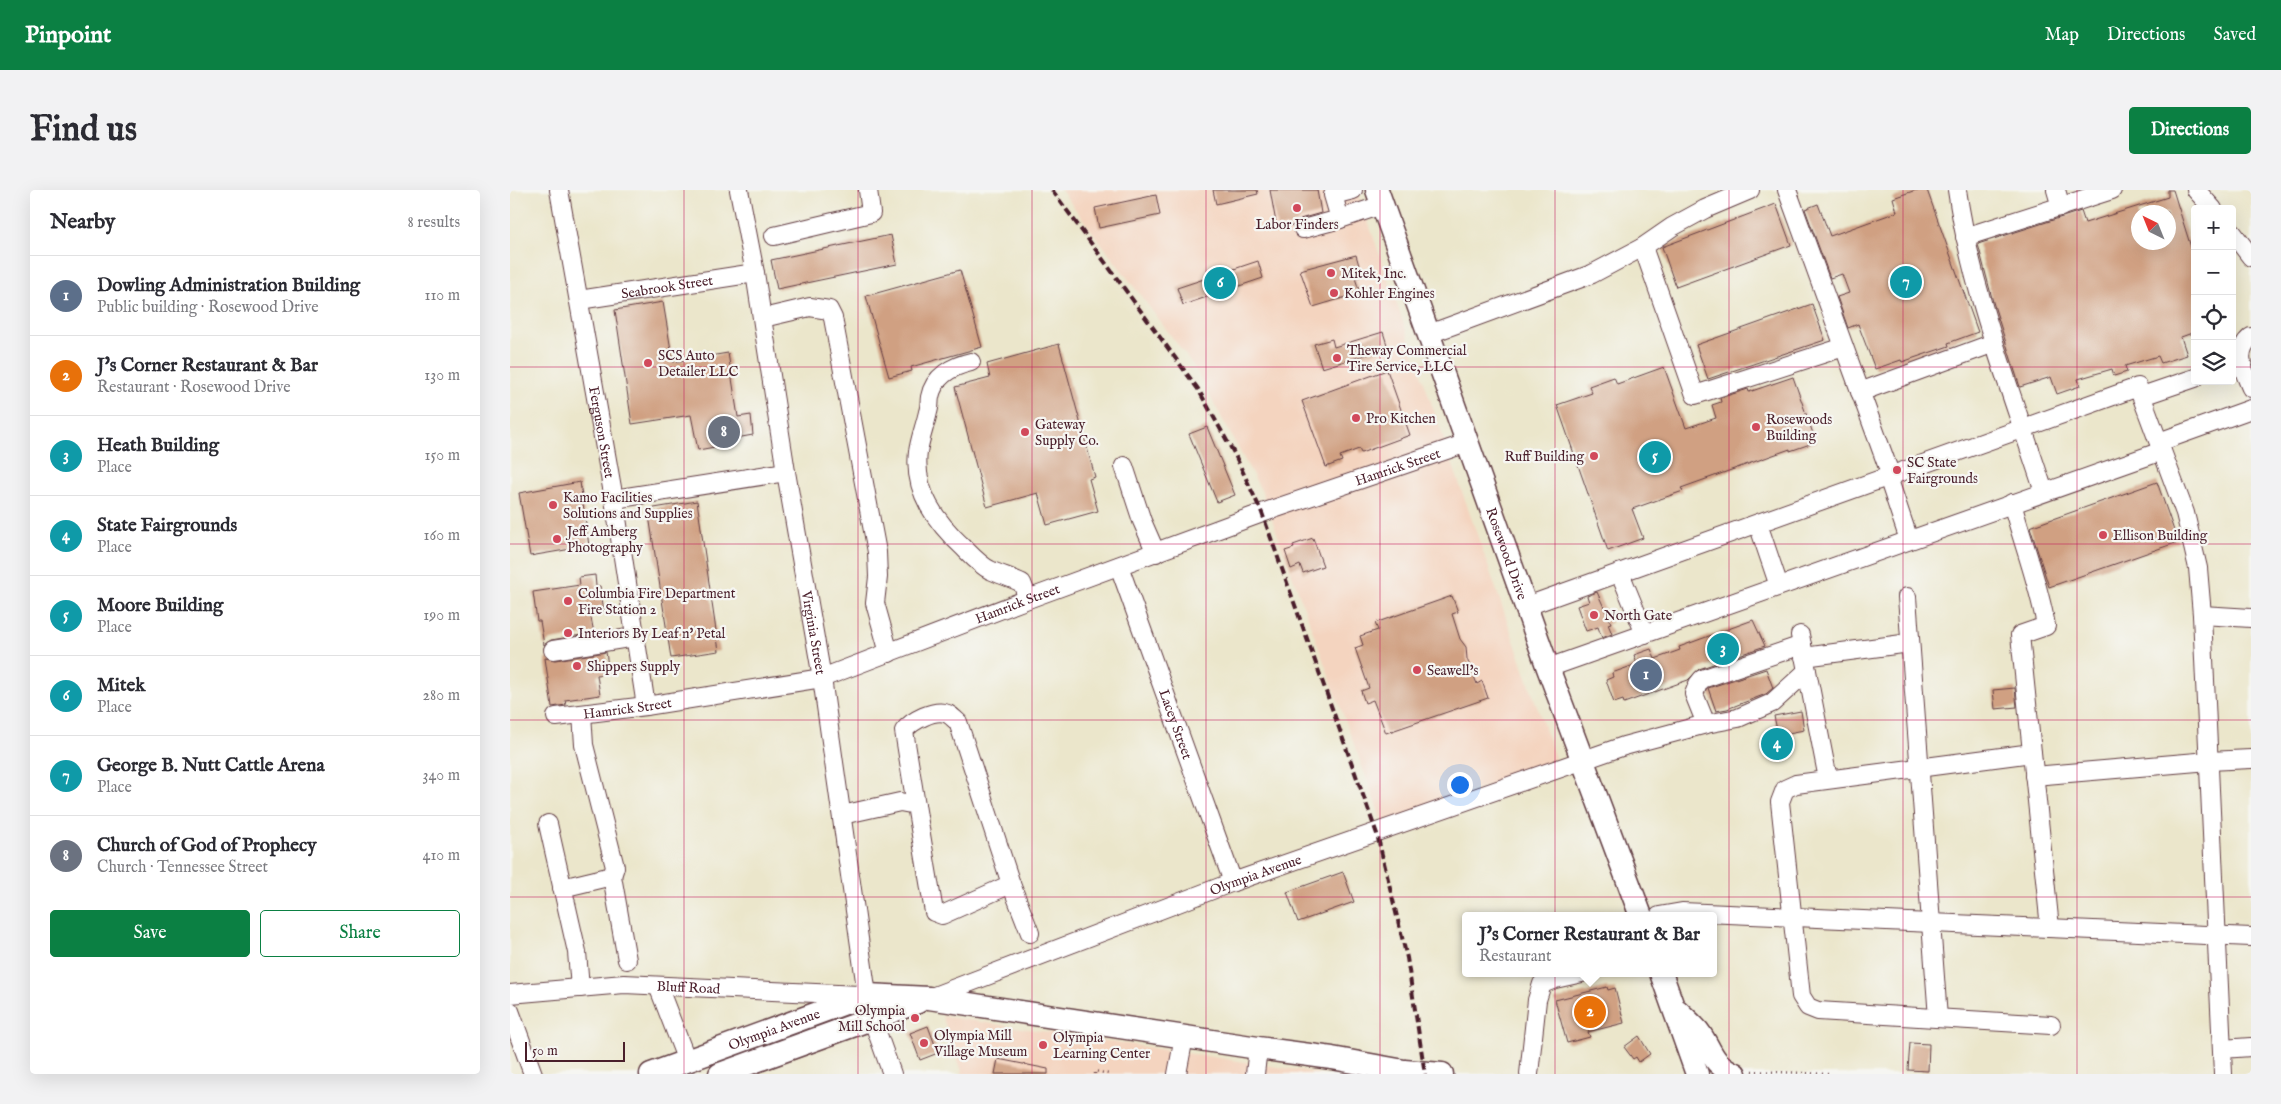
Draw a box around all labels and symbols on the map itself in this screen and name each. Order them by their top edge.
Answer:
marker: Labor Finders [1291,202,1303,214]
north arrow [2131,205,2176,250]
place label: Labor Finders [1255,216,1339,234]
pin: 7 [1890,263,1922,301]
pin: 6 [1204,264,1236,302]
place label: Mitek, Inc. [1341,265,1406,283]
marker: Mitek, Inc. [1325,267,1337,279]
street label: Seabrook Street [620,272,714,303]
place label: Kohler Engines [1344,285,1435,303]
marker: Kohler Engines [1328,287,1340,299]
place label: Theway Commercial Tire Service, LLC [1347,342,1467,376]
place label: SCS Auto Detailer LLC [658,347,739,381]
marker: Theway Commercial Tire Service, LLC [1331,352,1343,364]
marker: SCS Auto Detailer LLC [642,357,654,369]
street label: Ferguson Street [584,385,618,480]
place label: Pro Kitchen [1366,410,1436,428]
place label: Rosewoods Building [1766,411,1832,445]
marker: Pro Kitchen [1350,412,1362,424]
pin: 8 [708,413,740,451]
place label: Gateway Supply Co. [1035,416,1099,450]
marker: Rosewoods Building [1750,421,1762,433]
marker: Gateway Supply Co. [1019,426,1031,438]
pin: 5 [1639,438,1671,476]
street label: Hamrick Street [1353,445,1443,491]
place label: Ruff Building [1504,448,1584,466]
marker: Ruff Building [1588,450,1600,462]
place label: SC State Fairgrounds [1907,454,1978,488]
marker: SC State Fairgrounds [1891,464,1903,476]
place label: Kamo Facilities Solutions and Supplies [563,489,693,523]
marker: Kamo Facilities Solutions and Supplies [547,499,559,511]
street label: Rosewood Drive [1481,505,1531,603]
place label: Jeff Amberg Photography [565,523,643,557]
place label: Ellison Building [2113,527,2208,545]
marker: Ellison Building [2097,529,2109,541]
marker: Jeff Amberg Photography [551,533,563,545]
street label: Hamrick Street [973,580,1063,628]
place label: Columbia Fire Department Fire Station 2 [578,585,736,619]
street label: Virginia Street [797,589,829,676]
marker: Columbia Fire Department Fire Station 2 [562,595,574,607]
place label: North Gate [1604,607,1673,625]
marker: North Gate [1588,609,1600,621]
place label: Interiors By Leaf n' Petal [578,625,726,643]
marker: Interiors By Leaf n' Petal [562,627,574,639]
pin: 3 [1707,630,1739,668]
pin: 1 [1630,656,1662,694]
place label: Shippers Supply [587,658,680,676]
marker: Shippers Supply [571,660,583,672]
place label: Seawell's [1427,662,1478,680]
marker: Seawell's [1411,664,1423,676]
street label: Lacey Street [1154,687,1196,762]
street label: Hamrick Street [582,694,673,724]
pin: 4 [1761,725,1793,763]
your location [1447,772,1473,798]
street label: Olympia Avenue [1207,851,1305,900]
street label: Bluff Road [656,978,721,999]
pin: 2 [1574,993,1606,1031]
place label: Olympia Mill School [838,1002,906,1036]
street label: Olympia Avenue [726,1005,823,1055]
marker: Olympia Mill School [909,1012,921,1024]
place label: Olympia Mill Village Museum [933,1027,1028,1061]
place label: Olympia Learning Center [1053,1029,1150,1063]
marker: Olympia Mill Village Museum [918,1037,930,1049]
scale bar [525,1039,625,1062]
marker: Olympia Learning Center [1037,1039,1049,1051]

